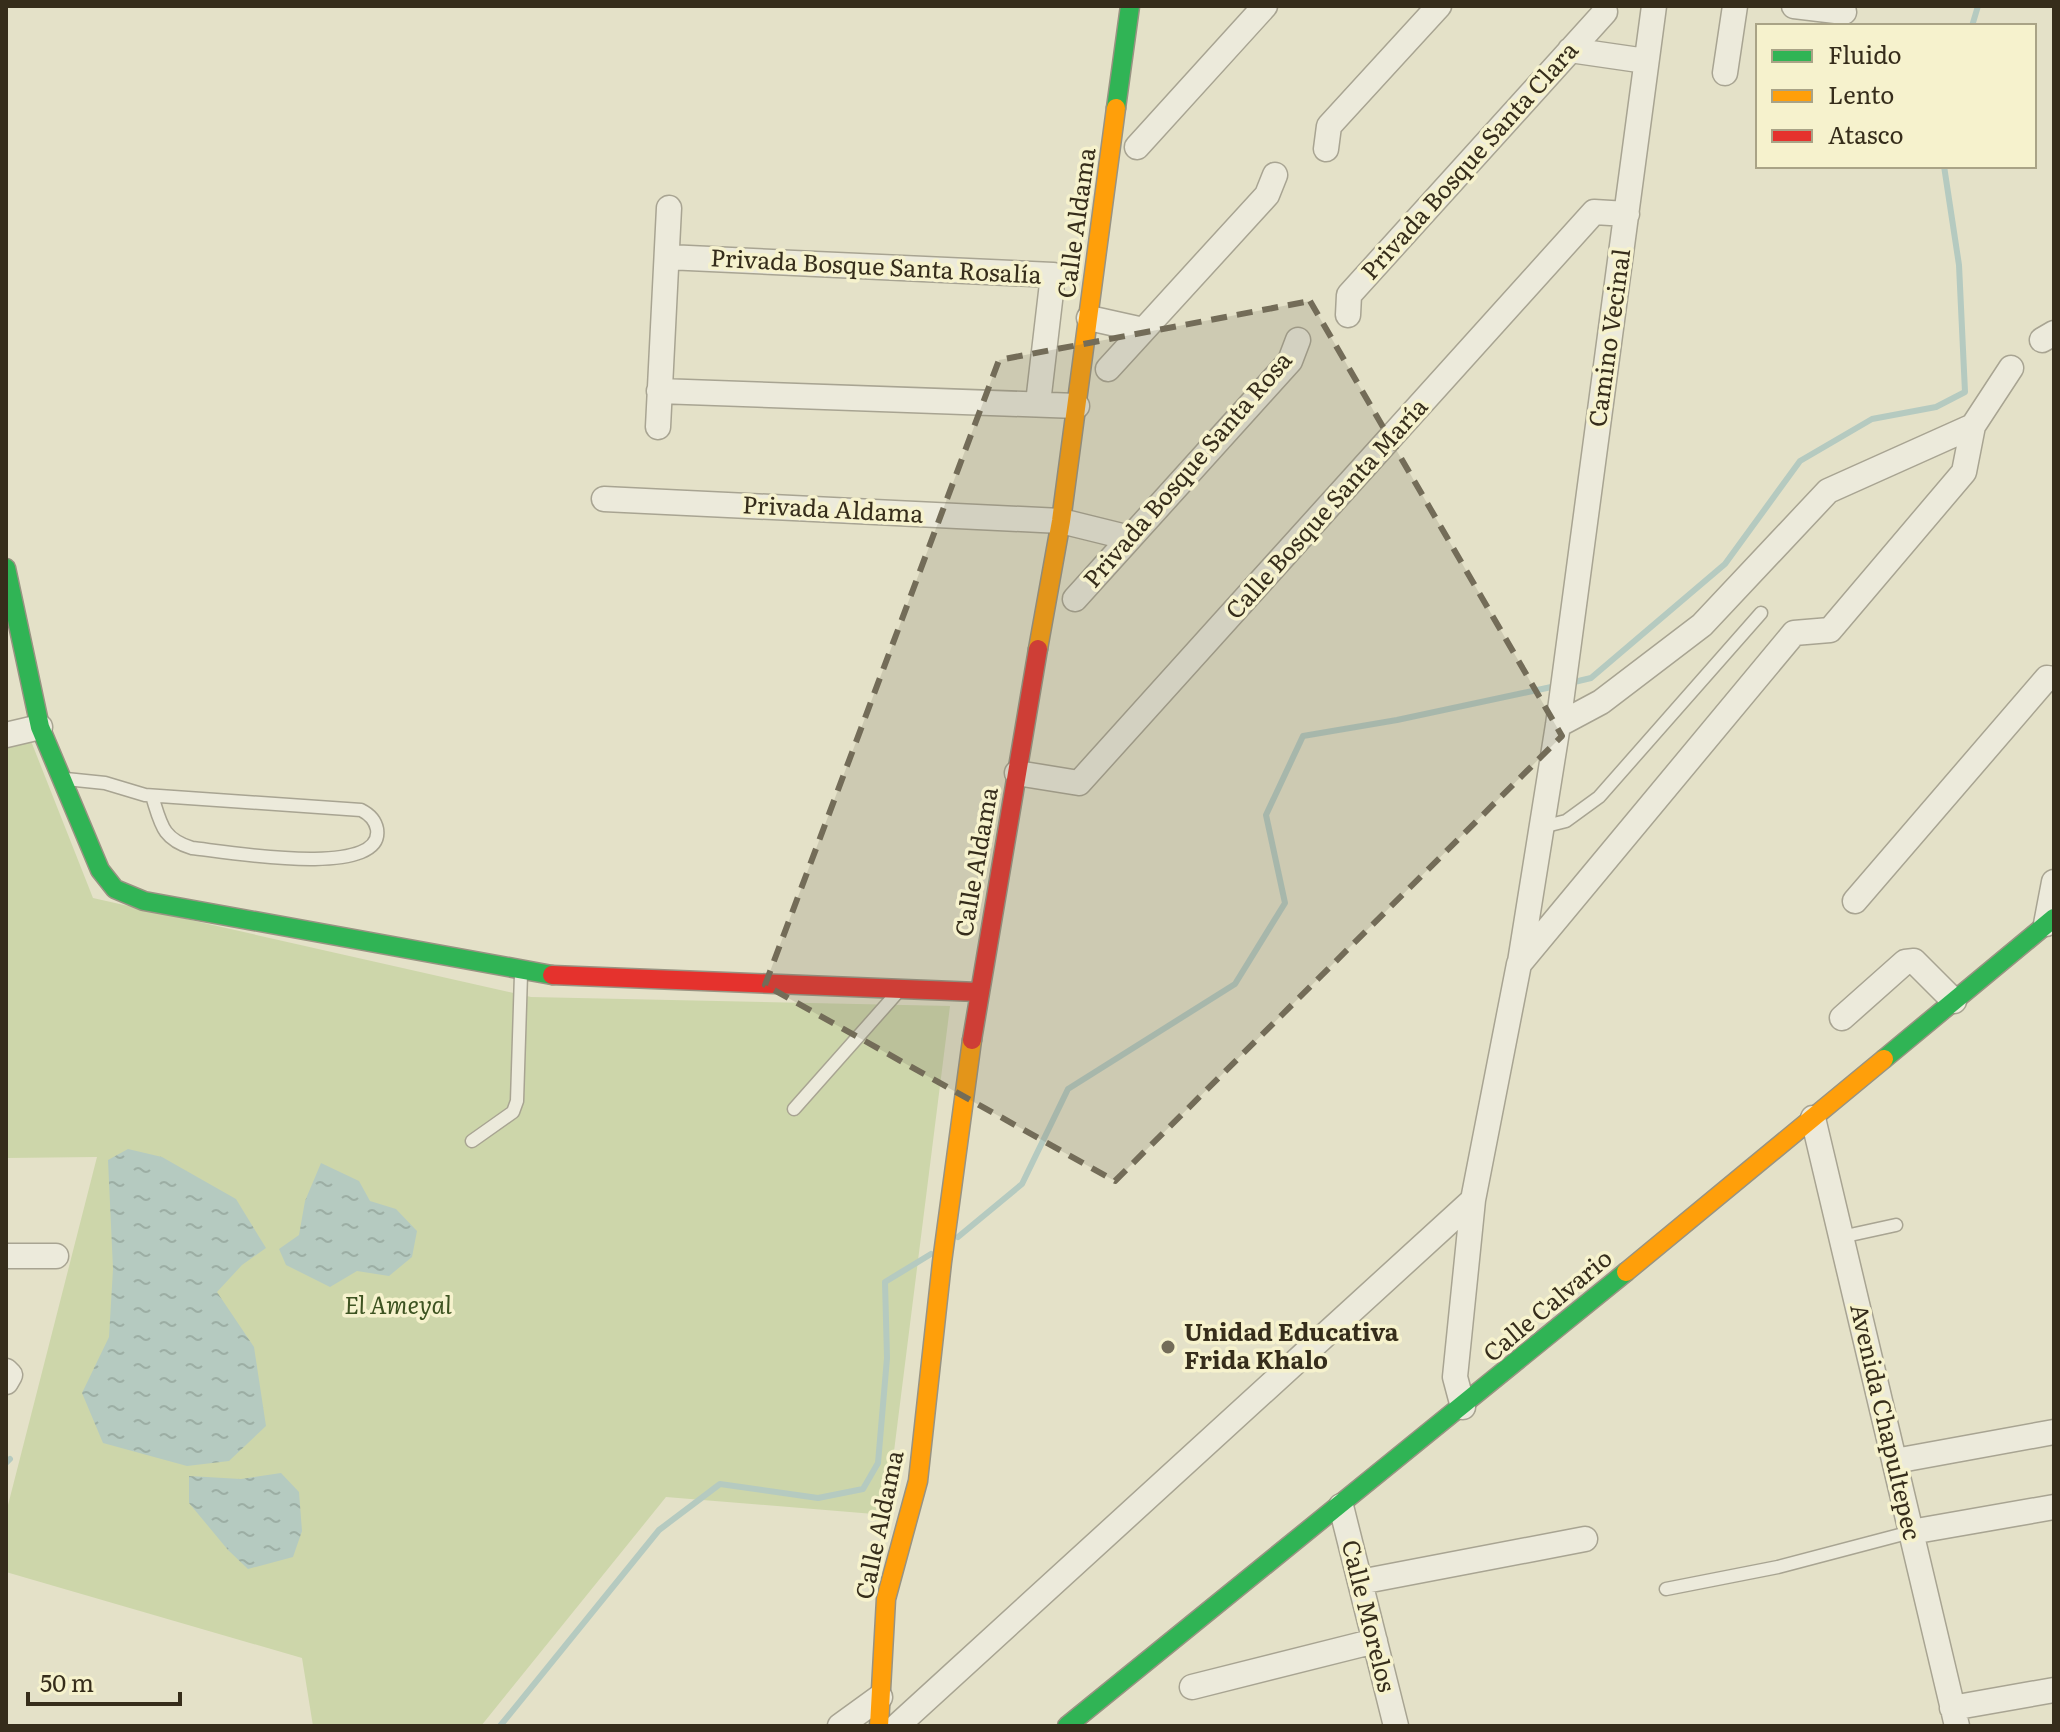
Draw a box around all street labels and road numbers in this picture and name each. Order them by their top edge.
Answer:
street label: Privada Bosque Santa Clara [1351,32,1585,286]
street label: Calle Aldama [1047,145,1102,300]
street label: Privada Bosque Santa Rosalía [710,238,1043,291]
street label: Camino Vecinal [1578,246,1637,429]
street label: Privada Bosque Santa Rosa [1074,343,1299,594]
street label: Calle Bosque Santa María [1216,389,1434,626]
street label: Privada Aldama [742,485,925,530]
street label: Calle Aldama [944,784,1005,939]
street label: Calle Calvario [1474,1239,1619,1369]
street label: Avenida Chapultepec [1843,1300,1932,1543]
street label: Calle Aldama [845,1447,910,1602]
street label: Calle Morelos [1335,1536,1406,1695]

